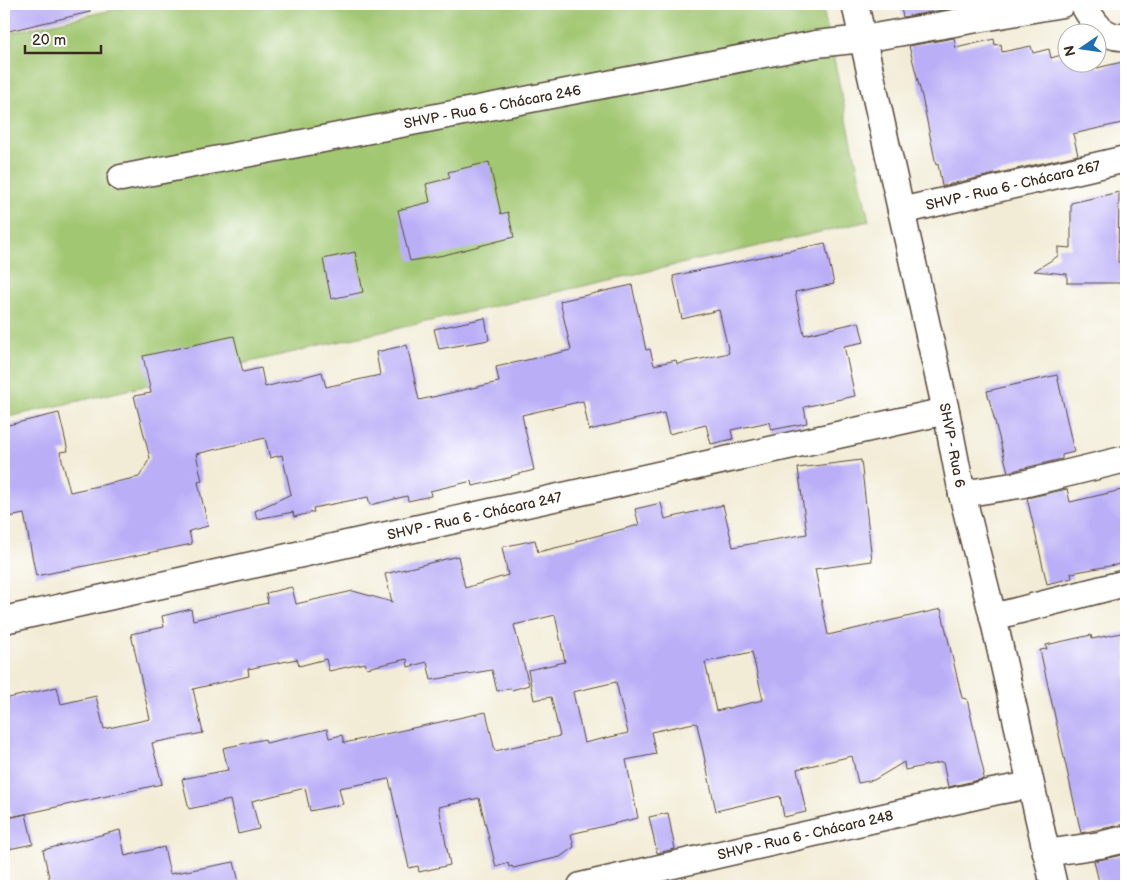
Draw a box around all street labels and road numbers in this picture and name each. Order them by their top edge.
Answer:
street label: SHVP - Rua 6 - Chácara 246 [402,81,583,132]
street label: SHVP - Rua 6 - Chácara 267 [924,157,1102,214]
street label: SHVP - Rua 6 [935,401,969,490]
street label: SHVP - Rua 6 - Chácara 247 [386,488,564,544]
street label: SHVP - Rua 6 - Chácara 248 [716,807,895,864]

